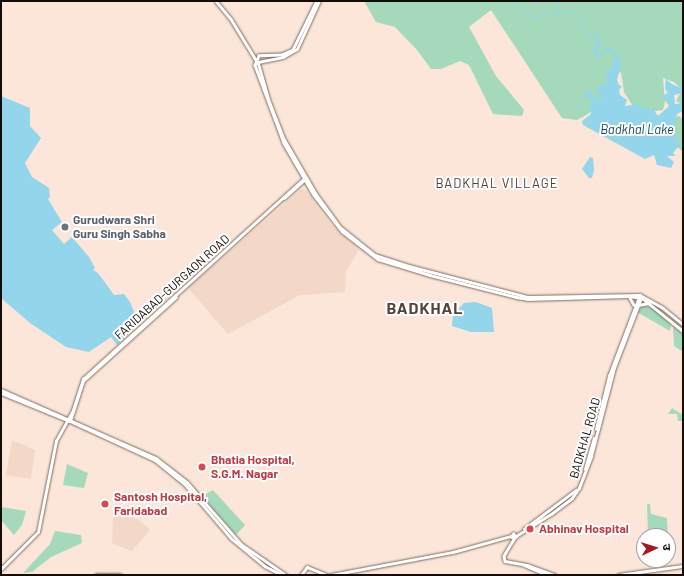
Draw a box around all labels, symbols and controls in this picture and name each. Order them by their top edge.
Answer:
water label: Badkhal Lake [600,121,674,137]
district label: BADKHAL VILLAGE [435,175,559,191]
place label: Gurudwara Shri Guru Singh Sabha [73,213,166,241]
marker: Gurudwara Shri Guru Singh Sabha [60,222,70,232]
street label: FARIDABAD-GURGAON ROAD [112,232,232,342]
district label: BADKHAL [387,298,463,318]
street label: BADKHAL ROAD [567,396,603,480]
place label: Bhatia Hospital, S.G.M. Nagar [211,453,295,481]
marker: Bhatia Hospital, S.G.M. Nagar [196,461,208,473]
place label: Santosh Hospital, Faridabad [114,490,207,518]
marker: Santosh Hospital, Faridabad [99,498,111,510]
place label: Abhinav Hospital [539,522,629,536]
marker: Abhinav Hospital [524,523,536,535]
north arrow [636,528,676,568]
text: उ [661,544,674,551]

